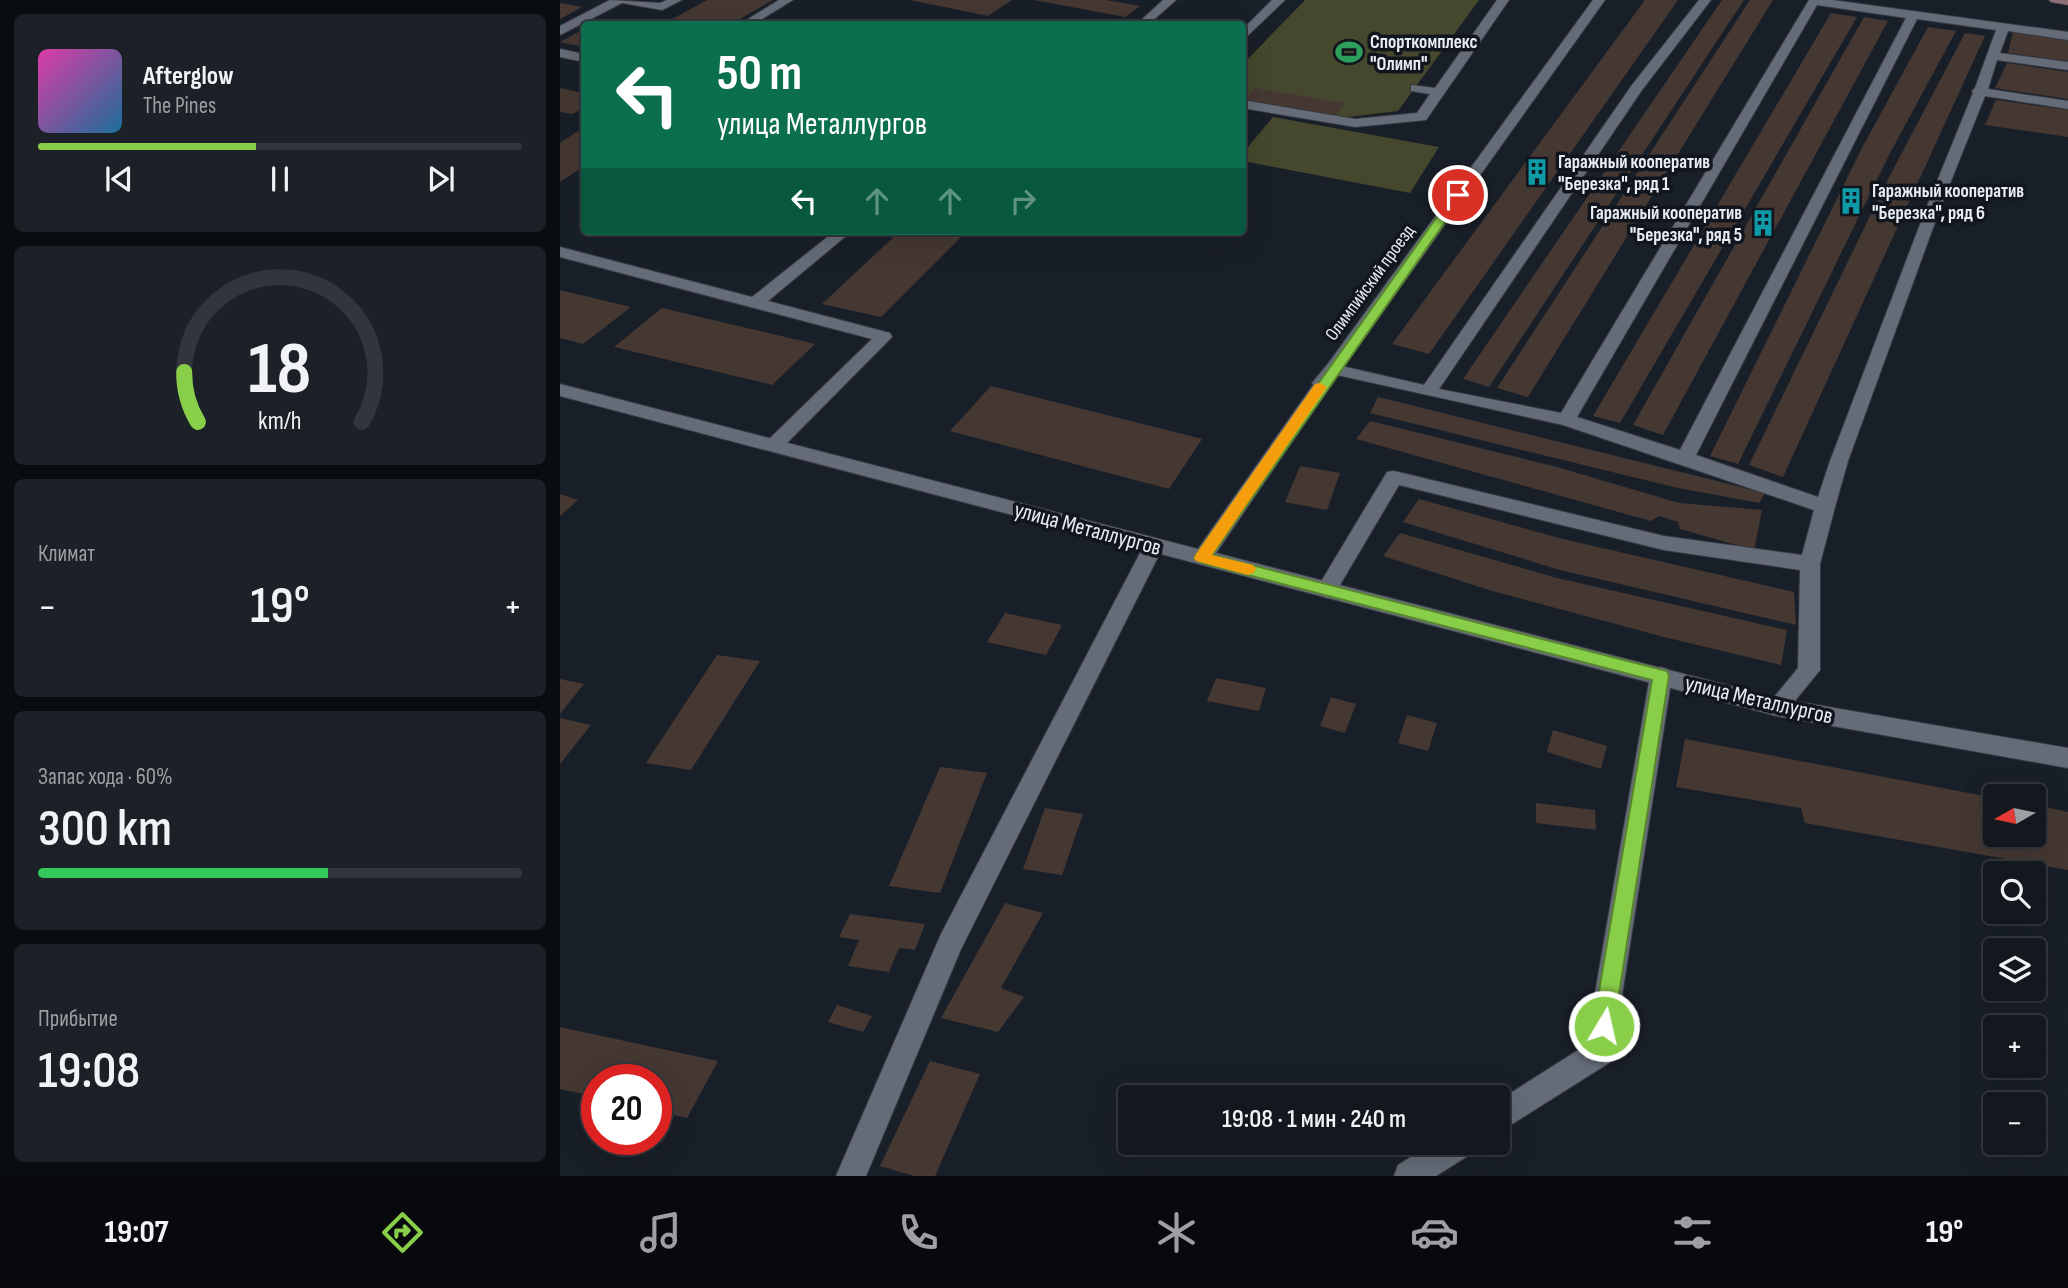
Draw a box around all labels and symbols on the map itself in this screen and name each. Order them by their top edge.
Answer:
place label: Спорткомплекс "Олимп" [1370,31,1478,76]
sports icon: Спорткомплекс "Олимп" [1334,37,1364,67]
place label: Гаражный кооператив "Березка", ряд 1 [1558,151,1710,196]
building icon: Гаражный кооператив "Березка", ряд 1 [1522,157,1552,187]
pin [1428,165,1488,225]
place label: Гаражный кооператив "Березка", ряд 6 [1872,180,2024,225]
building icon: Гаражный кооператив "Березка", ряд 6 [1836,186,1866,216]
place label: Гаражный кооператив "Березка", ряд 5 [1590,202,1742,247]
building icon: Гаражный кооператив "Березка", ряд 5 [1748,208,1778,238]
street label: Олимпийский проезд [1321,220,1420,345]
street label: улица Металлургов [1011,496,1164,562]
street label: улица Металлургов [1682,669,1835,731]
north arrow [1983,784,2046,847]
position arrow [1567,989,1641,1063]
speed limit sign: 20 [581,1064,672,1155]

